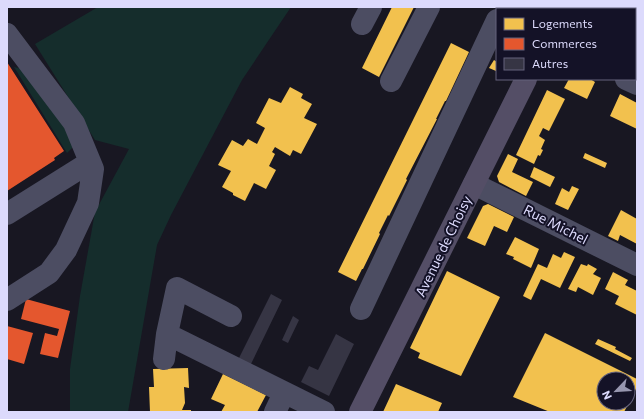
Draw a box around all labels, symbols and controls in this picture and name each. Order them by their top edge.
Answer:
legend [496,8,636,80]
text: Logements [532,16,593,30]
text: Commerces [532,36,597,50]
text: Autres [532,56,568,70]
street label: Avenue de Choisy [411,193,475,299]
street label: Rue Michel [521,201,591,247]
north arrow [596,371,636,411]
text: N [599,389,614,402]

